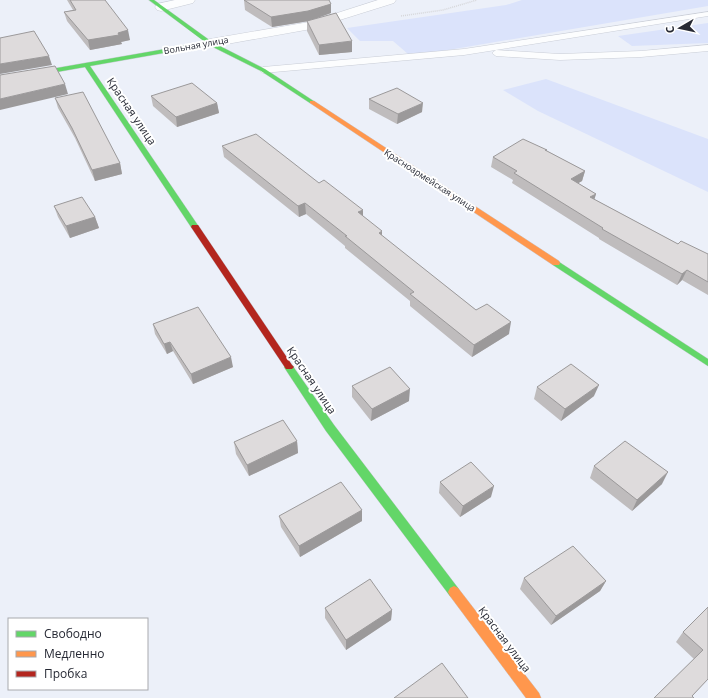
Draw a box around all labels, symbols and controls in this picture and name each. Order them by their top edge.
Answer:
north arrow [660,8,700,48]
text: С [662,25,678,34]
street label: Вольная улица [163,33,229,57]
street label: Красная улица [104,74,160,148]
street label: Красноармейская улица [382,146,478,214]
street label: Красная улица [284,343,340,417]
street label: Красная улица [475,603,535,675]
legend [8,618,148,690]
text: Свободно [44,625,102,642]
text: Медленно [44,645,104,662]
text: Пробка [44,665,87,682]

